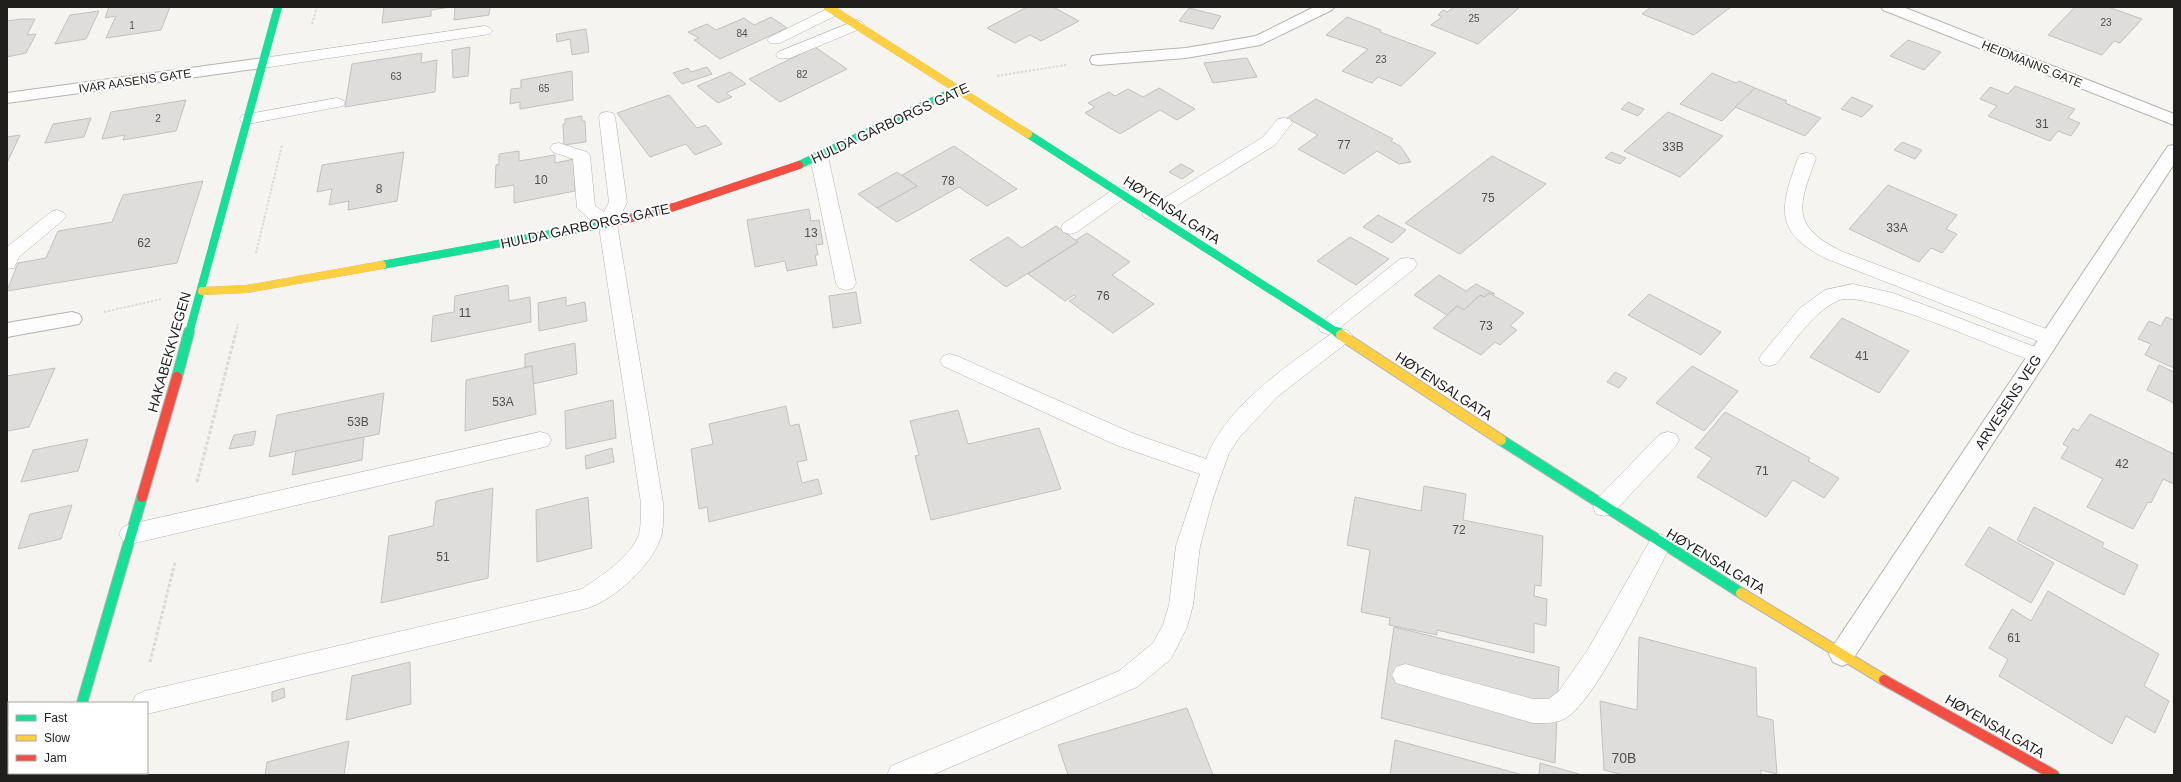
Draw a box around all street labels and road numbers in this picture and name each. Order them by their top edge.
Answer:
street label: HEIDMANNS GATE [1980,37,2084,91]
street label: IVAR AASENS GATE [78,66,192,96]
street label: HULDA GARBORGS GATE [808,79,972,167]
street label: HØYENSALGATA [1121,173,1224,248]
street label: HULDA GARBORGS GATE [499,200,671,252]
street label: HAKABEKKVEGEN [144,290,194,414]
street label: HØYENSALGATA [1393,349,1496,424]
street label: ARVESENS VEG [1971,352,2045,452]
street label: HØYENSALGATA [1664,525,1769,597]
street label: HØYENSALGATA [1942,691,2048,761]

